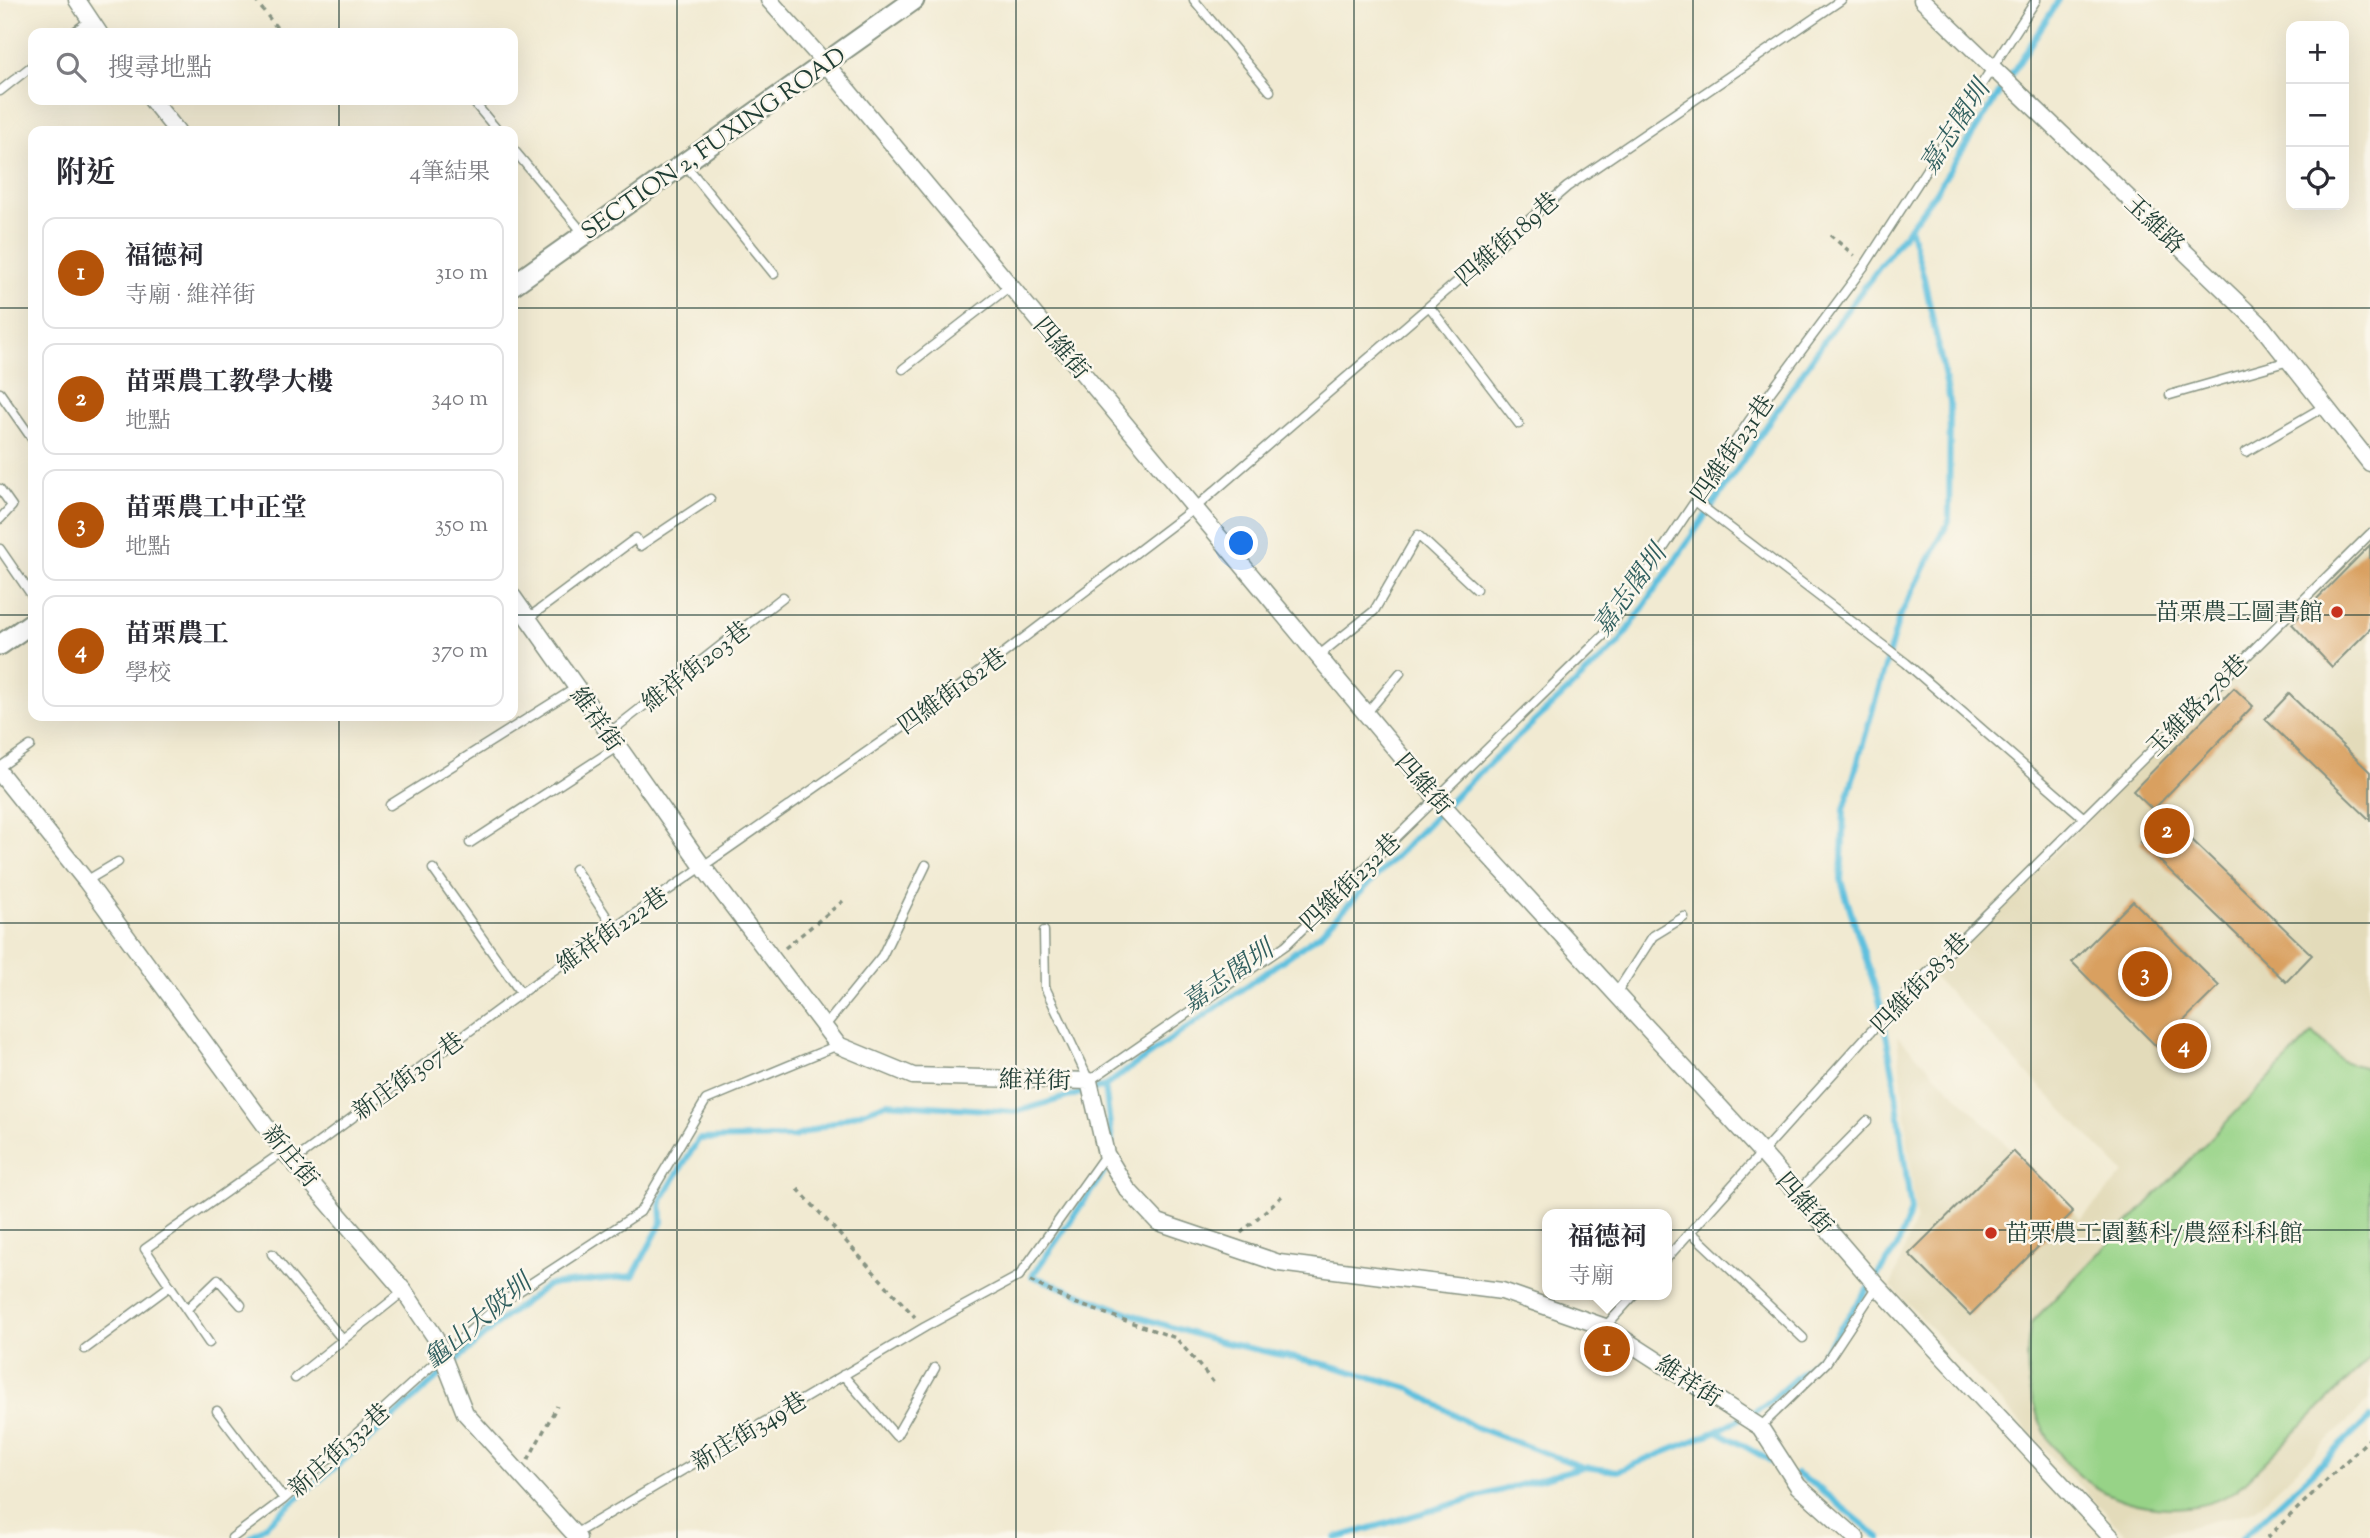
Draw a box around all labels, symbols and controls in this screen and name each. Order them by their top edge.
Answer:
map controls [2286,21,2349,210]
button: + [2286,21,2349,84]
search box [28,28,518,105]
street label: SECTION 2, FUXING ROAD [575,40,854,249]
icon: search [52,48,90,86]
text: 搜尋地點 [108,51,212,88]
water label: 嘉志閣圳 [1912,71,2002,182]
button: − [2286,84,2349,147]
button: locate [2286,147,2349,210]
text: 附近 [56,153,116,196]
text: 4筆結果 [409,157,490,190]
street label: 四維街189巷 [1449,186,1568,295]
street label: 玉維路 [2116,188,2191,263]
text: 福德祠 [125,239,203,276]
text: 1 [77,257,85,290]
text: 310 m [435,257,488,290]
text: 寺廟 · 維祥街 [125,280,256,313]
street label: 四維街 [1024,311,1097,388]
text: 苗栗農工教學大樓 [125,365,333,402]
text: 2 [76,383,86,416]
text: 340 m [431,383,488,416]
street label: 四維街231巷 [1684,389,1783,511]
text: 地點 [125,406,171,439]
text: 苗栗農工中正堂 [125,491,307,528]
text: 3 [76,509,86,542]
text: 350 m [435,509,488,542]
your location [1224,526,1258,560]
text: 地點 [125,532,171,565]
water label: 嘉志閣圳 [1585,535,1679,644]
place label: 苗栗農工圖書館 [2155,597,2323,631]
marker: 苗栗農工圖書館 [2329,604,2345,620]
street label: 維祥街203巷 [636,614,759,721]
text: 苗栗農工 [125,617,229,654]
text: 4 [75,635,87,668]
text: 370 m [432,635,488,668]
street label: 四維街182巷 [892,641,1015,744]
street label: 玉維路278巷 [2140,648,2257,765]
text: 學校 [125,658,171,691]
street label: 維祥街 [561,681,630,759]
street label: 四維街 [1386,747,1459,824]
pin: 2 [2144,805,2190,857]
street label: 四維街232巷 [1293,827,1409,940]
street label: 維祥街222巷 [550,881,676,983]
street label: 四維街283巷 [1864,926,1978,1043]
water label: 嘉志閣圳 [1175,931,1285,1023]
pin: 3 [2122,948,2168,1000]
pin: 4 [2161,1020,2207,1072]
street label: 新庄街307巷 [347,1026,472,1130]
street label: 維祥街 [999,1064,1071,1100]
street label: 新庄街 [253,1119,326,1196]
street label: 四維街 [1767,1166,1840,1243]
popup [1542,1209,1672,1300]
place label: 苗栗農工園藝科/農經科科館 [2005,1218,2303,1252]
text: 福德祠 [1568,1220,1646,1257]
marker: 苗栗農工園藝科/農經科科館 [1983,1225,1999,1241]
text: 寺廟 [1568,1261,1614,1294]
water label: 龜山大陂圳 [417,1264,543,1379]
pin: 1 [1584,1323,1630,1375]
street label: 維祥街 [1648,1349,1727,1417]
street label: 新庄街349巷 [686,1385,814,1481]
street label: 新庄街332巷 [282,1396,399,1506]

